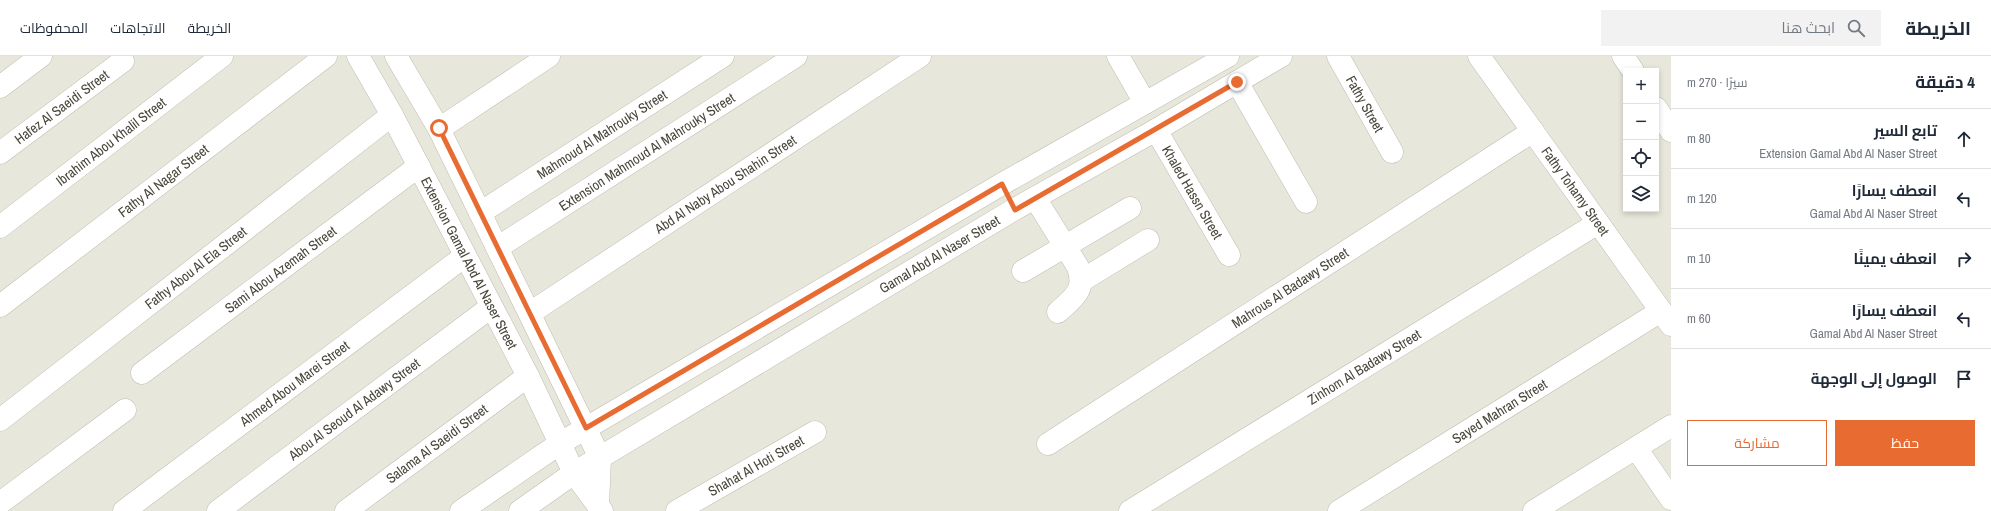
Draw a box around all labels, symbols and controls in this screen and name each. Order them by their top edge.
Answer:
search box [1601,10,1881,46]
text: الخريطة [1905,15,1971,41]
text: ابحث هنا [1782,17,1835,38]
icon: search [1845,17,1867,39]
text: المحفوظات [20,19,88,37]
text: الاتجاهات [110,19,166,37]
text: الخريطة [188,19,231,37]
street label: Hafez Al Saeidi Street [11,66,112,148]
map controls [1623,68,1659,212]
button: + [1623,68,1659,104]
text: 4 دقيقة [1915,70,1975,93]
street label: Fathy Street [1342,72,1388,135]
route end [1228,73,1246,91]
text: سيرًا · 270 m [1687,74,1748,91]
street label: Mahmoud Al Mahrouky Street [533,86,670,183]
street label: Extension Mahmoud Al Mahrouky Street [555,89,738,215]
street label: Ibrahim Abou Khalil Street [52,93,170,190]
button: − [1623,104,1659,140]
route start [430,119,448,137]
text: تابع السير [1874,120,1937,141]
icon: ahead [1953,128,1975,150]
text: 80 m [1687,130,1711,147]
street label: Abd Al Naby Abou Shahin Street [650,131,800,238]
street label: Fathy Al Nagar Street [115,140,212,221]
button: locate [1623,140,1659,176]
street label: Khaled Hassn Street [1158,142,1227,242]
street label: Fathy Tohamy Street [1538,143,1613,239]
text: Extension Gamal Abd Al Naser Street [1759,145,1937,162]
street label: Extension Gamal Abd Al Naser Street [417,174,521,352]
button: layers [1623,176,1659,212]
text: انعطف يسارًا [1852,180,1937,201]
icon: left [1953,188,1975,210]
text: 120 m [1687,190,1717,207]
text: Gamal Abd Al Naser Street [1810,205,1937,222]
street label: Gamal Abd Al Naser Street [876,211,1003,297]
street label: Fathy Abou Al Ela Street [141,222,250,313]
street label: Sami Abou Azemah Street [221,222,340,317]
street label: Mahrous Al Badawy Street [1228,244,1352,332]
text: انعطف يمينًا [1854,248,1937,269]
icon: right [1953,248,1975,270]
text: 10 m [1687,250,1711,267]
text: انعطف يسارًا [1852,300,1937,321]
icon: left [1953,308,1975,330]
text: 60 m [1687,310,1711,327]
street label: Zinhom Al Badawy Street [1304,325,1424,409]
text: Gamal Abd Al Naser Street [1810,325,1937,342]
street label: Ahmed Abou Marei Street [235,337,353,431]
street label: Abou Al Seoud Al Adawy Street [284,354,424,465]
text: الوصول إلى الوجهة [1811,368,1937,389]
icon: arrive [1953,368,1975,390]
street label: Sayed Mahran Street [1449,375,1550,448]
street label: Salama Al Saeidi Street [382,400,491,487]
button: مشاركة [1687,420,1827,466]
button: حفظ [1835,420,1975,466]
street label: Shahat Al Hoti Street [705,431,807,500]

